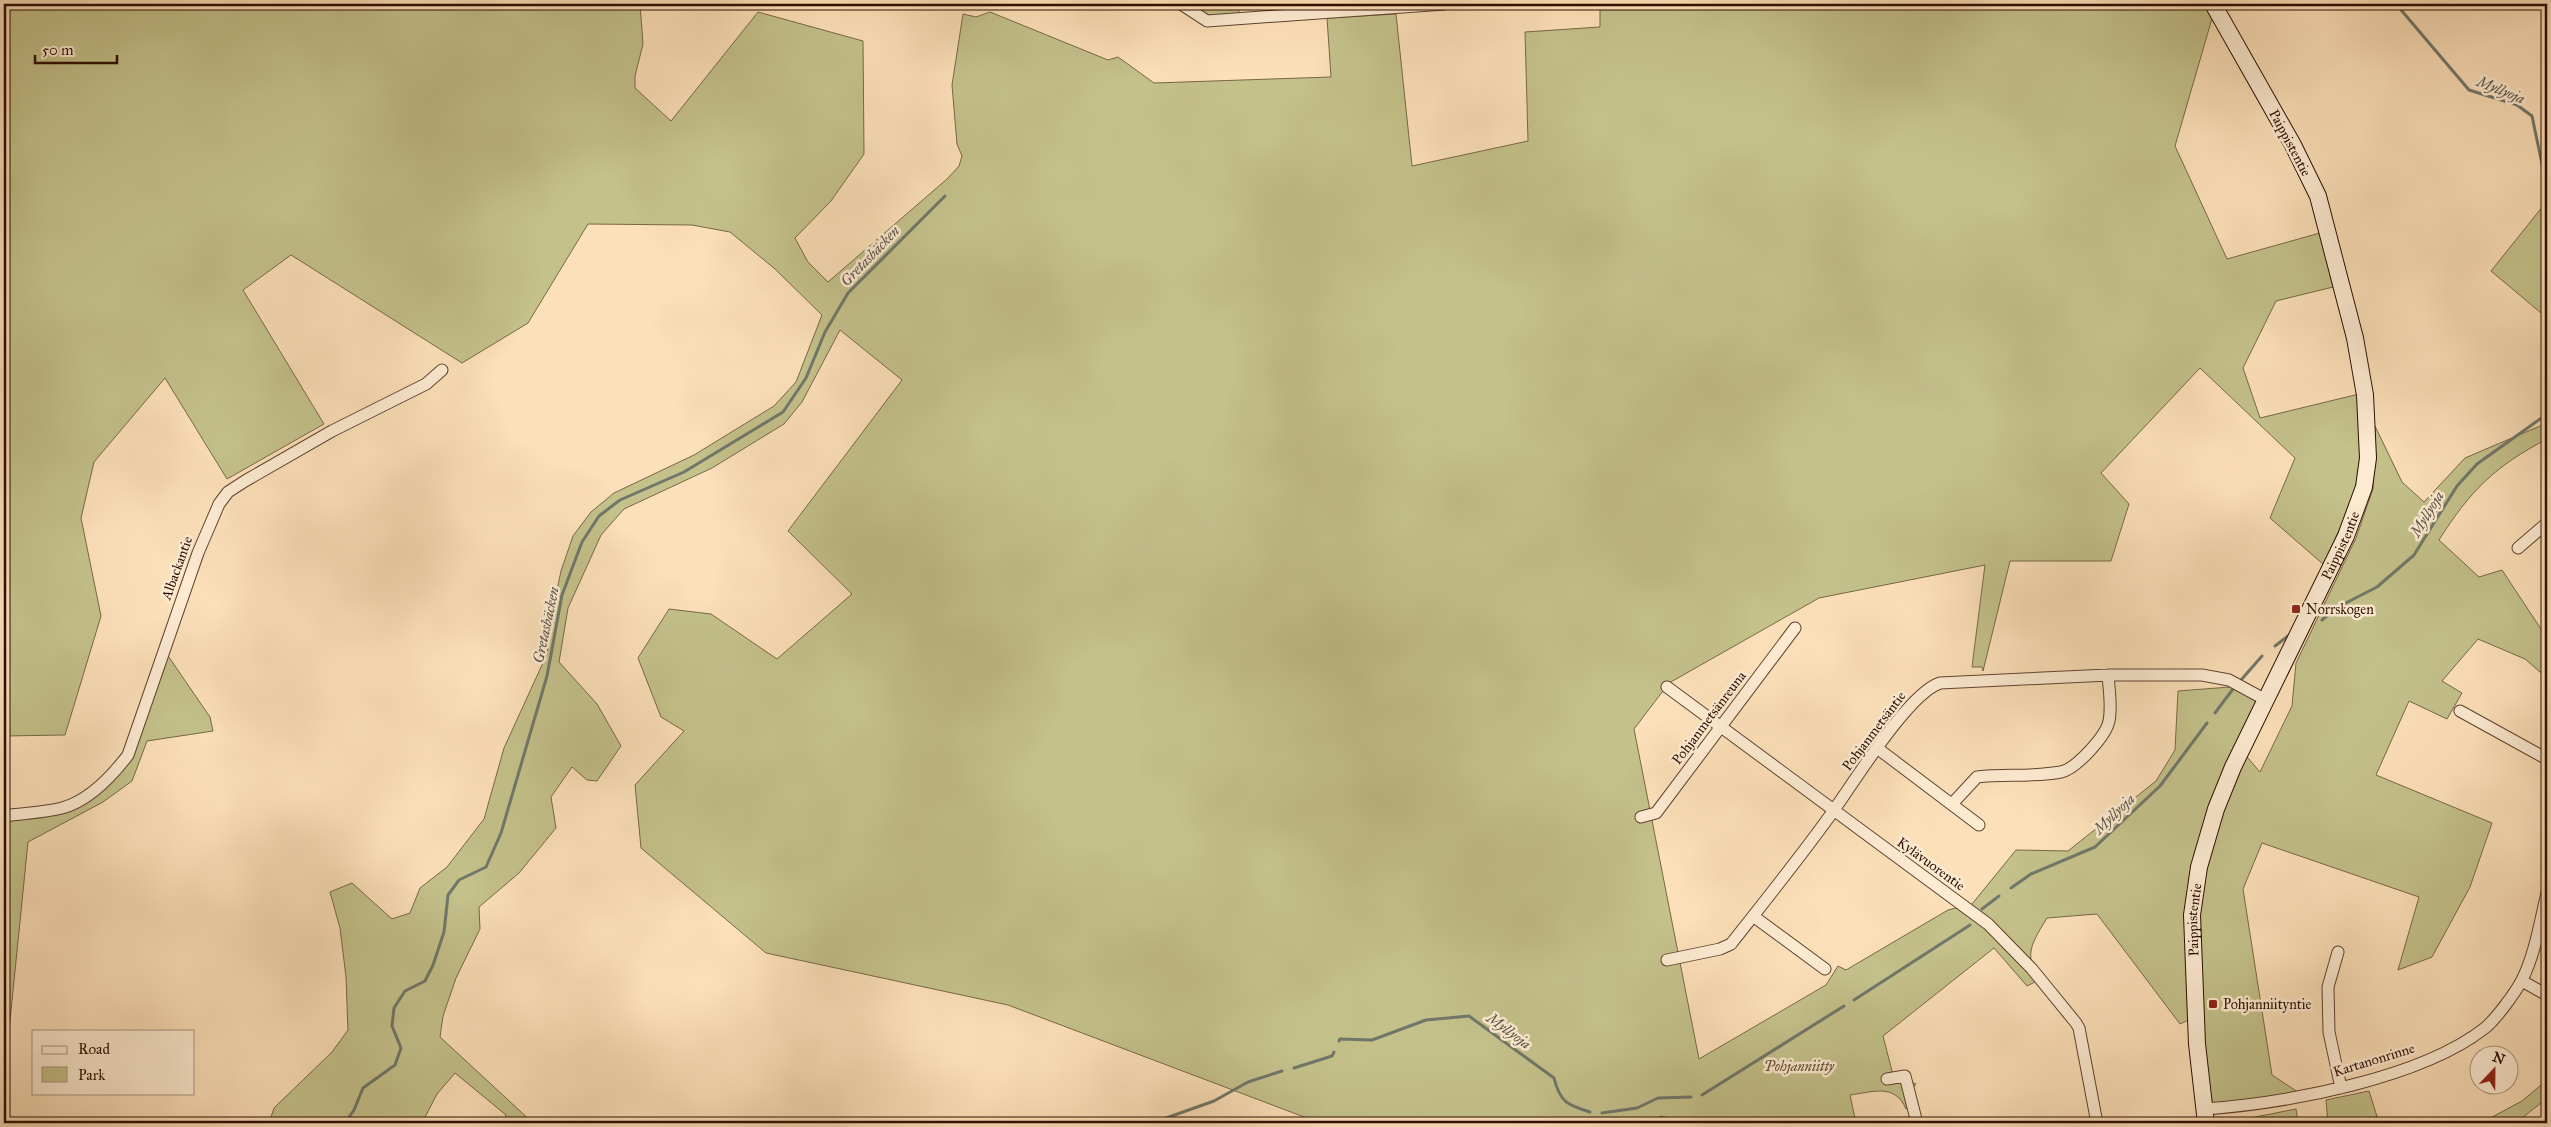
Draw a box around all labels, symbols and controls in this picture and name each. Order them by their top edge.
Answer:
scale bar [35,32,118,64]
text: 50 m [42,41,74,59]
water label: Myllyoja [2472,71,2528,108]
street label: Paippistentie [2265,107,2315,180]
water label: Gretasbäcken [837,222,904,290]
water label: Myllyoja [2405,488,2448,542]
street label: Paippistentie [2317,509,2363,583]
street label: Albackantie [157,534,196,603]
water label: Gretasbäcken [529,585,563,665]
place label: Norrskogen [2306,601,2374,618]
marker: Norrskogen [2290,603,2302,615]
street label: Pohjanmetsänreuna [1668,668,1750,768]
street label: Pohjanmetsäntie [1839,688,1909,774]
water label: Myllyoja [2088,790,2138,839]
street label: Kylävuorentie [1894,834,1968,894]
street label: Paippistentie [2183,882,2205,957]
place label: Pohjanniityntie [2223,996,2311,1013]
marker: Pohjanniityntie [2207,998,2219,1010]
water label: Myllyoja [1482,1008,1535,1053]
legend [32,1030,195,1094]
street label: Kartanonrinne [2331,1039,2417,1080]
text: Road [78,1040,110,1058]
north arrow [2468,1044,2518,1094]
text: N [2490,1048,2507,1069]
park label: Pohjanniitty [1764,1058,1835,1075]
text: Park [78,1066,105,1084]

